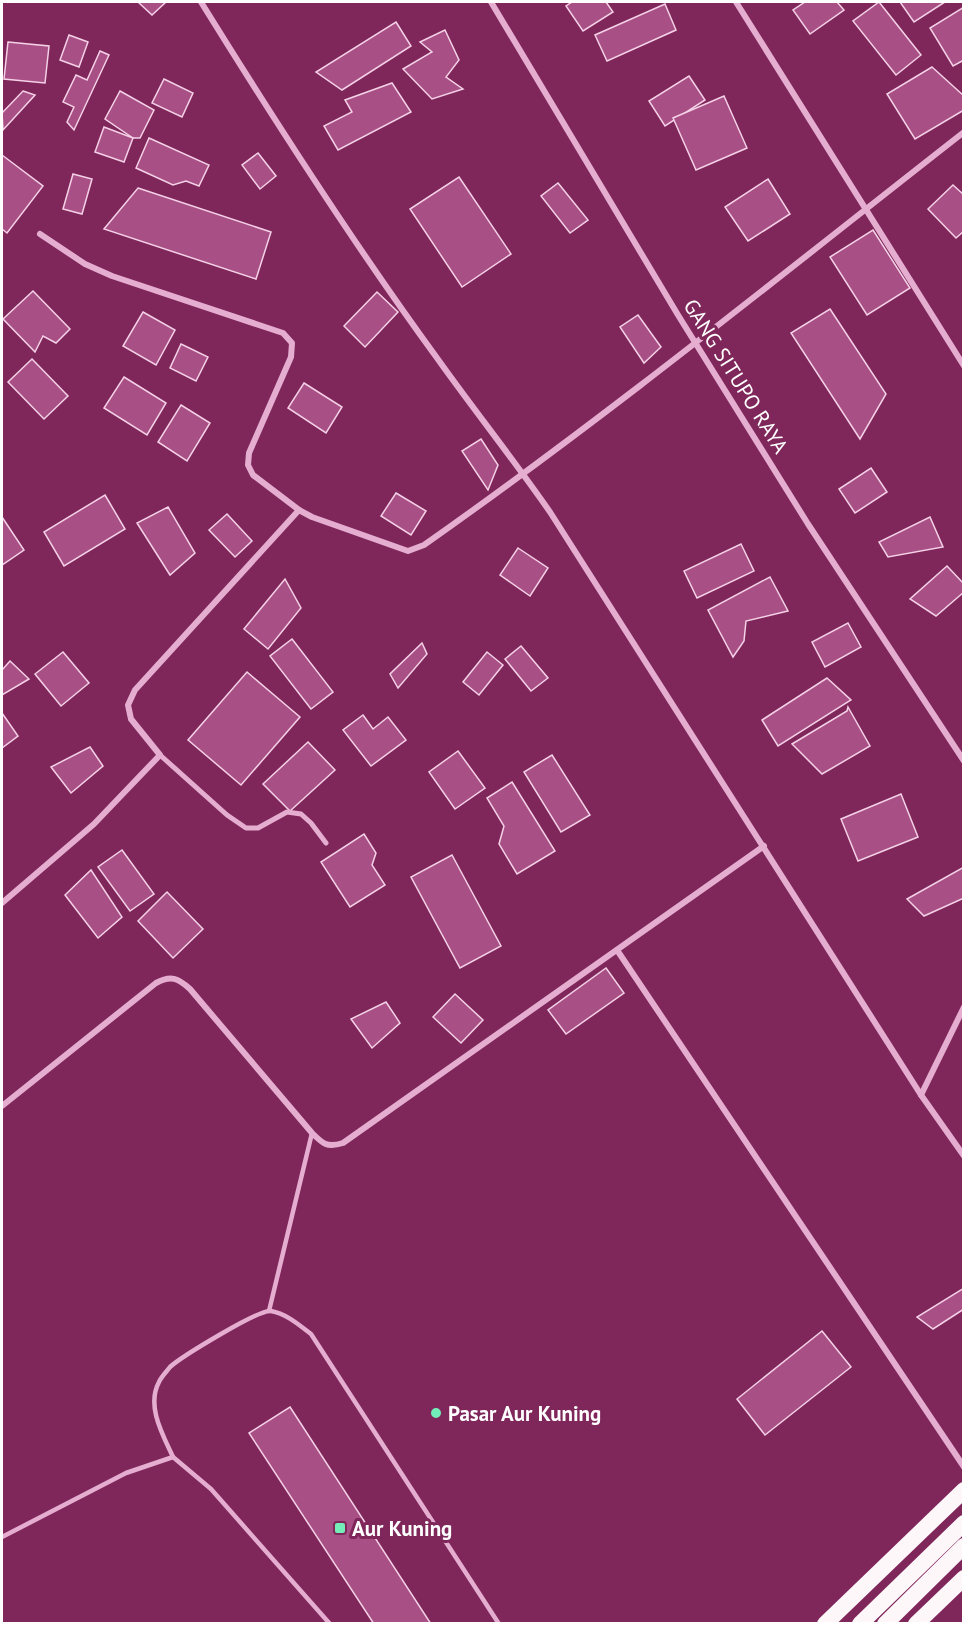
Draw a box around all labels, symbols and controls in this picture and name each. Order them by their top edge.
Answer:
street label: GANG SITUPO RAYA [678,294,795,459]
place label: Pasar Aur Kuning [448,1400,601,1427]
marker: Pasar Aur Kuning [429,1406,443,1420]
place label: Aur Kuning [352,1515,452,1542]
marker: Aur Kuning [333,1521,347,1535]

